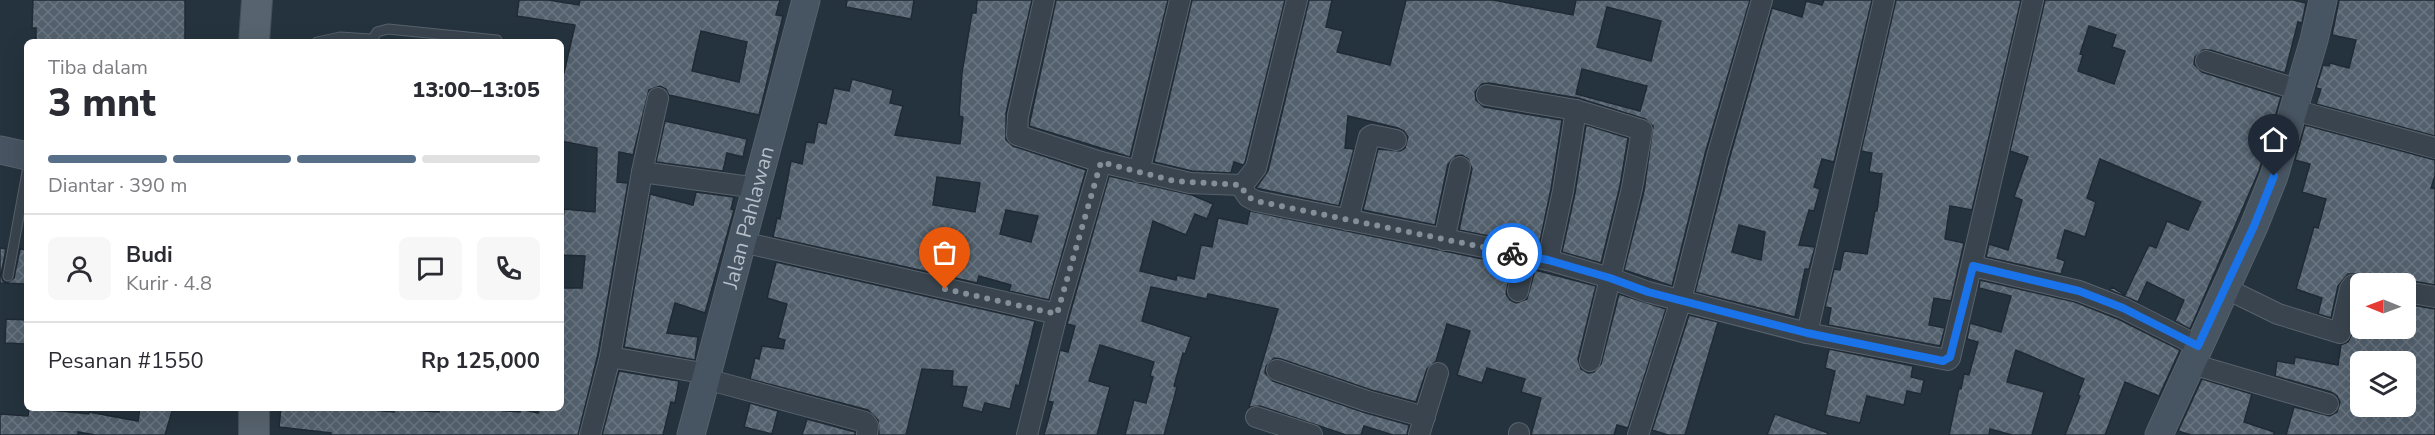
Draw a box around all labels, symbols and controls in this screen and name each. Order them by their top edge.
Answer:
text: Tiba dalam [48,54,148,81]
text: 13:00–13:05 [412,75,540,105]
text: 3 mnt [48,77,156,130]
pin [2248,114,2299,176]
icon: home [2257,123,2290,156]
street label: Jalan Pahlawan [716,143,781,293]
text: Diantar · 390 m [48,172,187,199]
courier [1482,223,1542,283]
pin [919,227,970,289]
icon: bag [928,236,961,269]
button: person [48,237,111,300]
button: chat [399,237,462,300]
button: phone [477,237,540,300]
icon: bike [1496,237,1529,270]
text: Budi [126,240,173,270]
text: Kurir · 4.8 [126,270,212,297]
north arrow [2350,273,2416,339]
map controls [2350,273,2416,417]
text: Pesanan #1550 [48,346,204,376]
text: Rp 125,000 [421,346,540,376]
button: layers [2350,351,2416,417]

